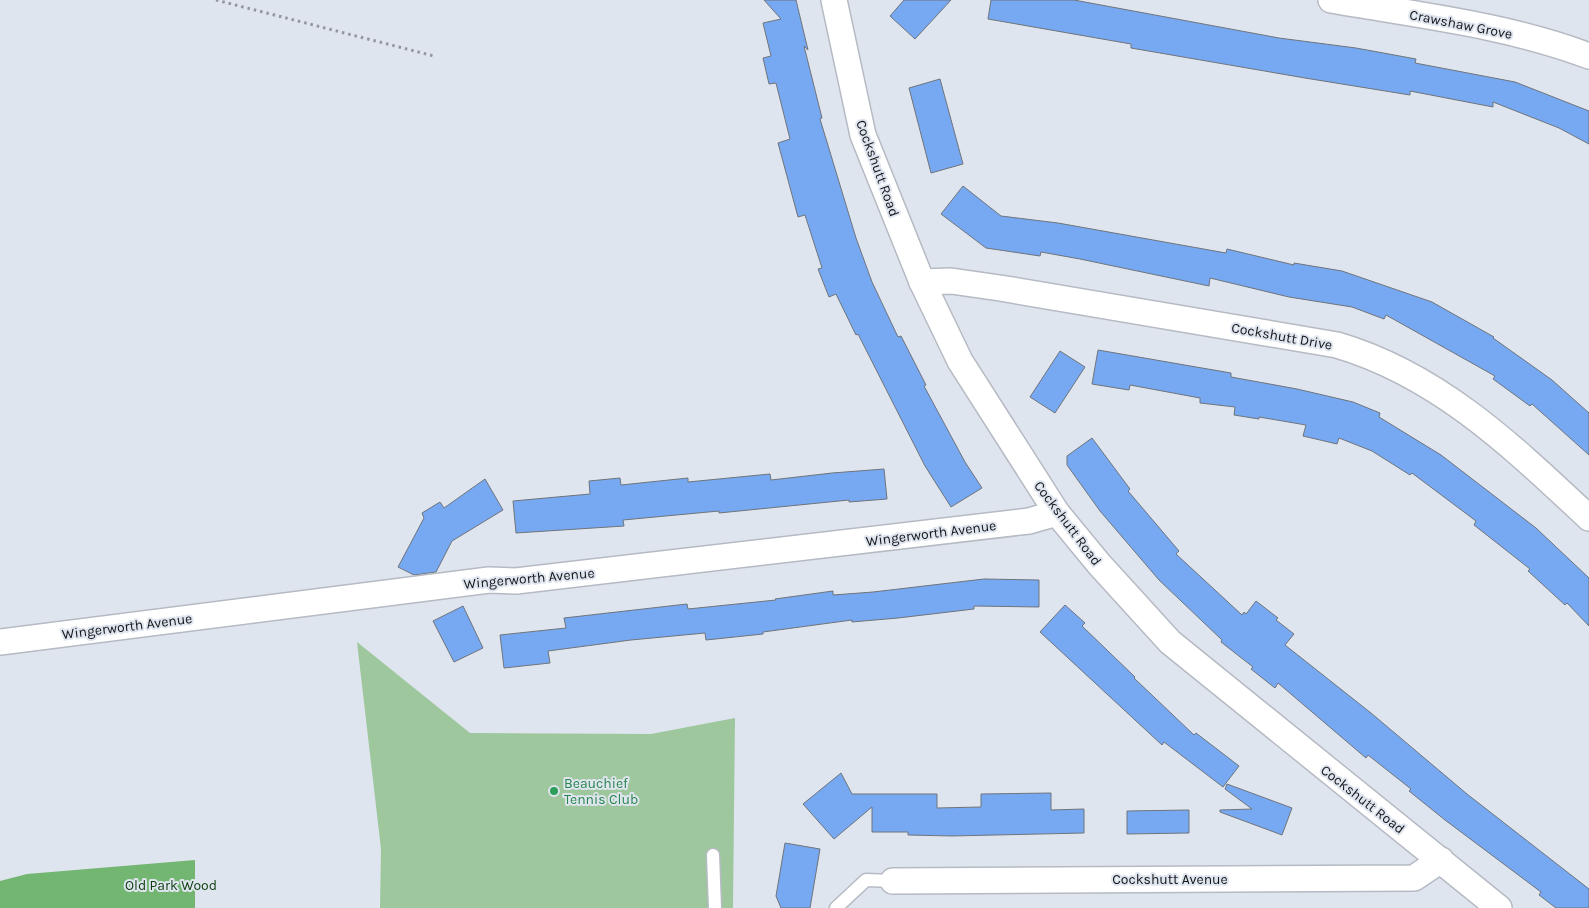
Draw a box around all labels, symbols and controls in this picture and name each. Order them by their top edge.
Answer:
street label: Crawshaw Grove [1408,6,1514,43]
street label: Cockshutt Road [852,117,903,219]
street label: Cockshutt Drive [1230,319,1334,354]
street label: Cockshutt Road [1030,478,1105,569]
street label: Wingerworth Avenue [865,517,997,550]
street label: Wingerworth Avenue [463,564,595,593]
street label: Wingerworth Avenue [61,610,193,643]
street label: Cockshutt Road [1317,761,1408,837]
place label: Beauchief Tennis Club [564,775,638,808]
marker: Beauchief Tennis Club [548,785,560,797]
street label: Cockshutt Avenue [1112,871,1228,888]
park label: Old Park Wood [125,877,217,894]

